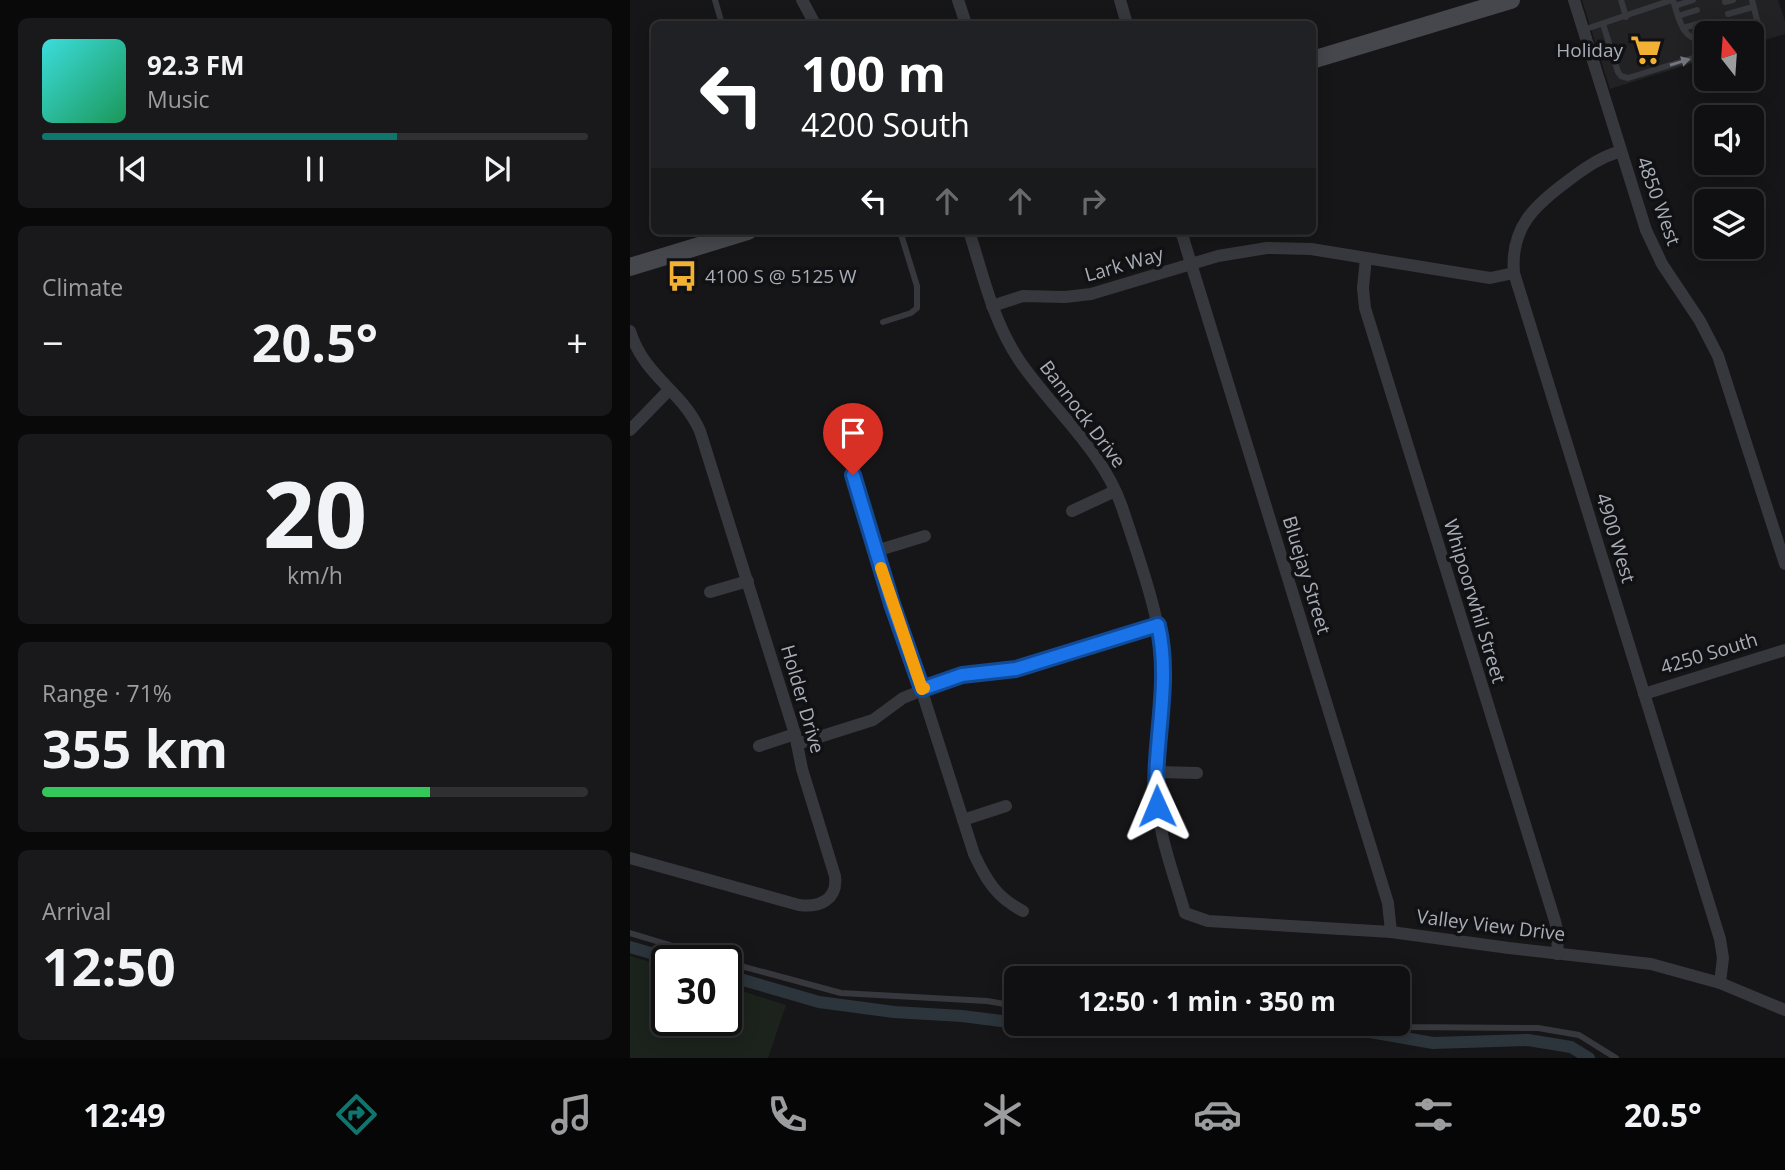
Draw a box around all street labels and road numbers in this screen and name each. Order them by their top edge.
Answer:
street label: 4850 West [1631,153,1687,249]
street label: Lark Way [1082,240,1167,288]
street label: Bannock Drive [1034,355,1132,473]
street label: 4900 West [1590,490,1642,586]
street label: Bluejay Street [1277,513,1337,637]
street label: Whipoorwhil Street [1438,516,1512,686]
street label: 4250 South [1657,626,1761,680]
street label: Holder Drive [775,642,831,756]
street label: Valley View Drive [1415,903,1567,947]

